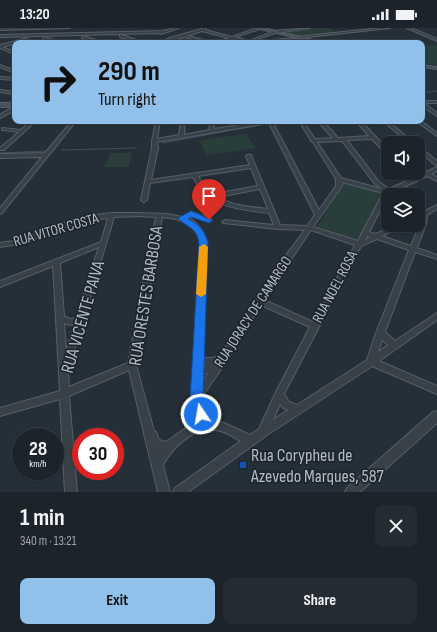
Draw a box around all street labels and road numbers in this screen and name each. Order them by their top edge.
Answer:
street label: RUA VITOR COSTA [11,209,101,251]
street label: RUA ORESTES BARBOSA [125,224,167,367]
street label: RUA NOEL ROSA [308,247,362,326]
street label: RUA JORACY DE CAMARGO [210,253,296,371]
street label: RUA VICENTE PAIVA [57,258,109,376]

